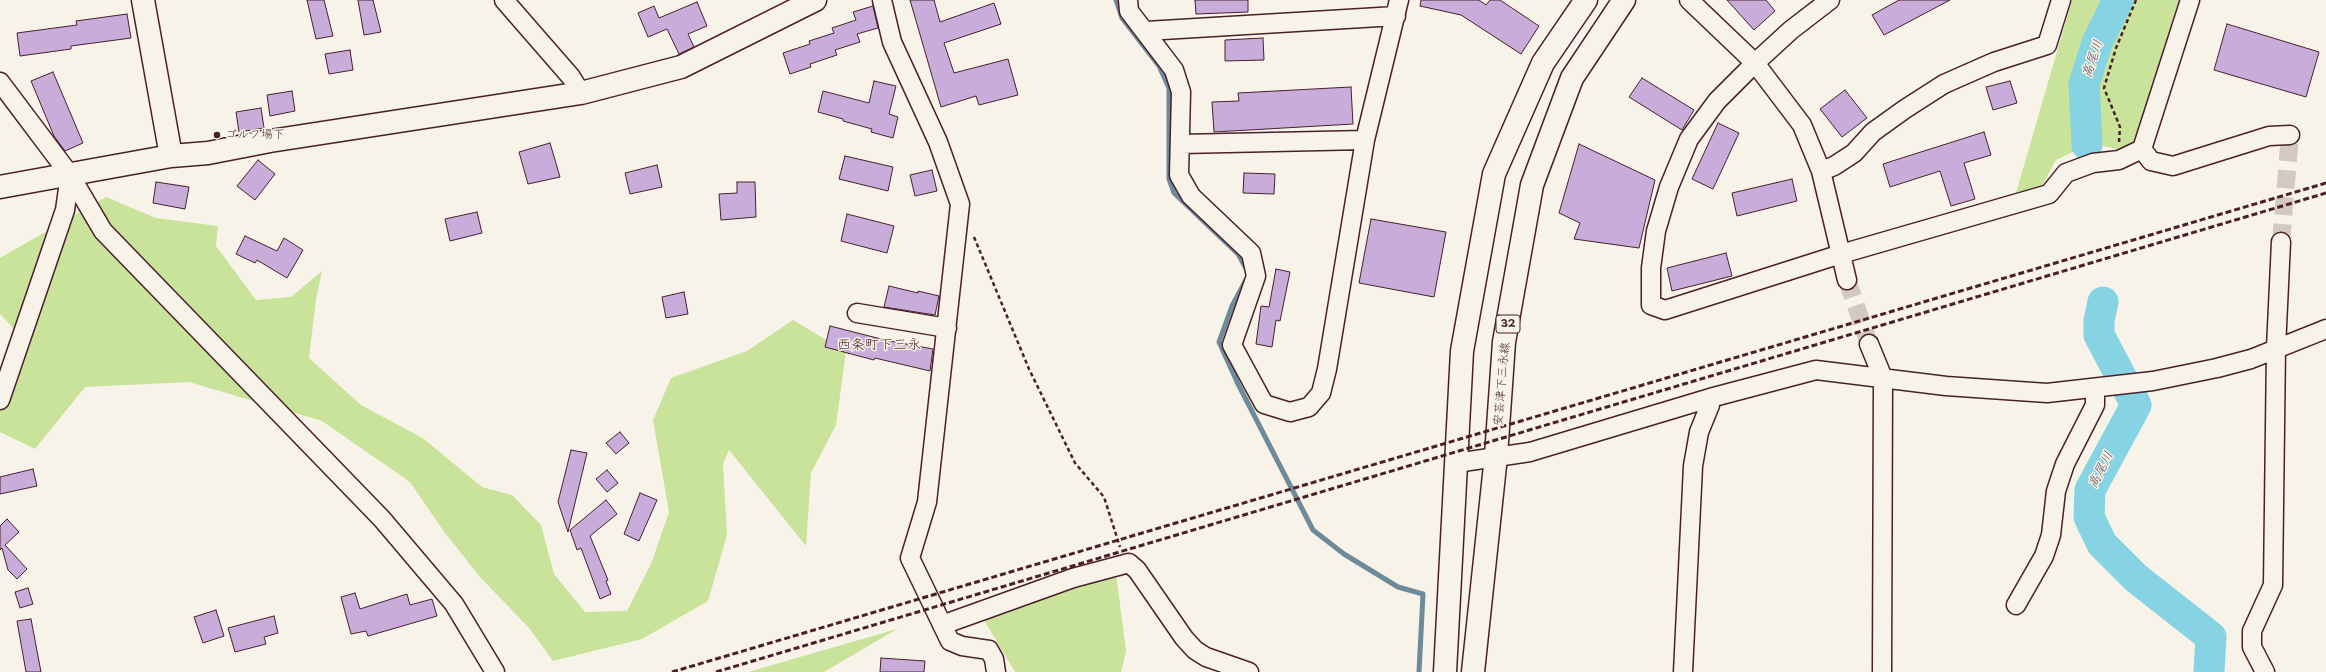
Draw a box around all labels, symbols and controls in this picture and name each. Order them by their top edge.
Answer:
water label: 高尾川 [2079,38,2107,80]
place label: ゴルフ場下 [225,128,285,142]
marker: ゴルフ場下 [212,130,222,140]
road number: 32 [1496,315,1520,333]
district label: 西条町下三永 [837,337,921,353]
street label: 安芸津下三永線 [1491,342,1513,426]
water label: 高尾川 [2085,449,2117,491]

